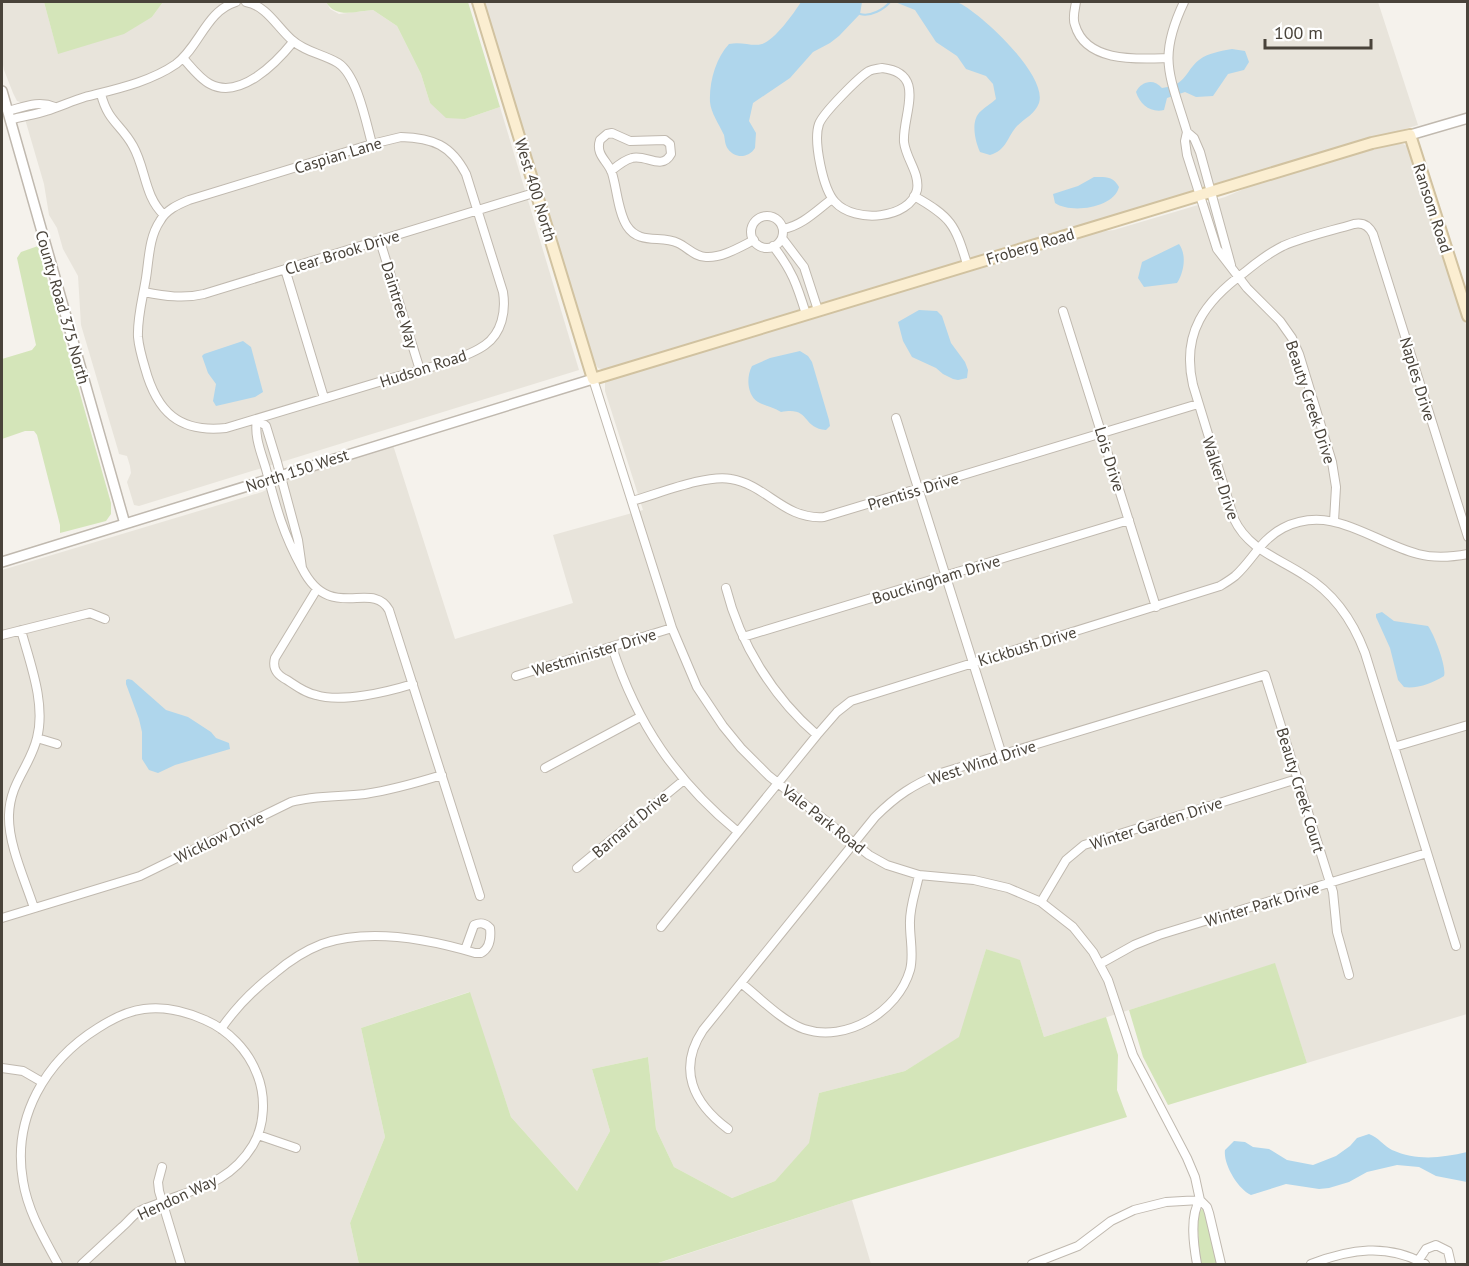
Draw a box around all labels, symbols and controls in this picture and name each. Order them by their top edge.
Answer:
scale bar [1265,12,1372,50]
text: 100 m [1274,21,1323,44]
street label: Caspian Lane [292,132,384,178]
street label: West 400 North [511,136,561,244]
street label: Ransom Road [1409,161,1457,255]
street label: Froberg Road [983,223,1077,269]
street label: Clear Brook Drive [282,225,402,279]
street label: County Road 375 North [31,228,95,386]
street label: Daintree Way [377,259,423,352]
street label: Naples Drive [1396,334,1440,424]
street label: Beauty Creek Drive [1282,338,1340,466]
street label: Hudson Road [377,345,469,391]
street label: Lois Drive [1091,424,1129,494]
street label: Walker Drive [1198,434,1244,522]
street label: North 150 West [243,444,351,496]
street label: Prentiss Drive [865,468,961,514]
street label: Bouckingham Drive [870,550,1002,608]
street label: Kickbush Drive [975,622,1079,670]
street label: Westminister Drive [529,624,659,680]
street label: Beauty Creek Court [1272,725,1330,855]
street label: West Wind Drive [926,735,1038,789]
street label: Vale Park Road [778,780,870,858]
street label: Barnard Drive [588,786,672,862]
street label: Winter Garden Drive [1087,792,1225,854]
street label: Wicklow Drive [171,807,267,867]
street label: Winter Park Drive [1202,877,1322,931]
street label: Hendon Way [134,1170,220,1224]

